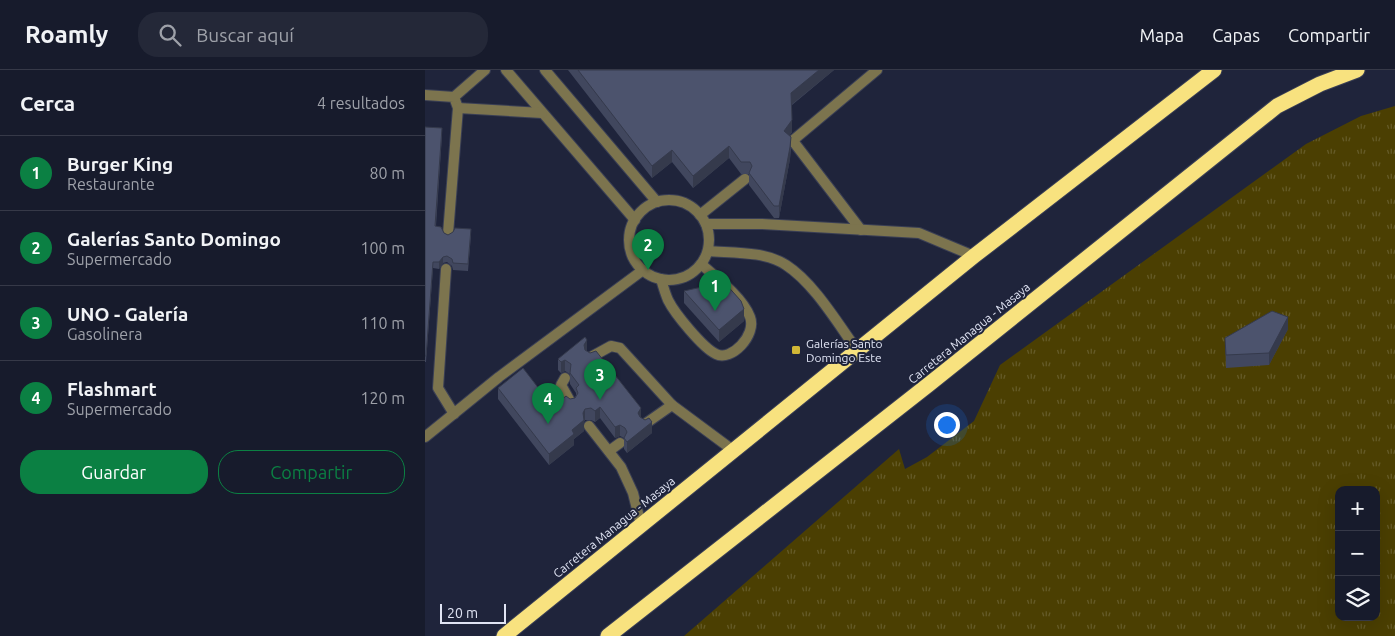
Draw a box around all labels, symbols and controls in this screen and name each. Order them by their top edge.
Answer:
search box [138,12,488,57]
text: Roamly [25,21,108,48]
icon: search [156,21,184,49]
text: Buscar aquí [196,24,294,46]
text: Mapa [1139,25,1184,45]
text: Capas [1212,25,1260,45]
text: Compartir [1288,25,1370,45]
text: Cerca [20,91,75,115]
text: 4 resultados [317,94,405,112]
text: Burger King [67,153,173,175]
text: 1 [31,164,41,182]
text: 80 m [369,164,405,182]
text: Restaurante [67,175,155,193]
text: Galerías Santo Domingo [67,228,281,250]
pin: 2 [632,229,664,270]
text: 2 [31,239,41,257]
text: 100 m [360,239,405,257]
text: Supermercado [67,250,172,268]
pin: 1 [699,270,731,311]
street label: Carretera Managua - Masaya [906,280,1032,386]
text: UNO - Galería [67,303,188,325]
text: 3 [31,314,41,332]
text: 110 m [360,314,405,332]
text: Gasolinera [67,325,142,343]
place label: Galerías Santo Domingo Este [806,337,883,364]
marker: Galerías Santo Domingo Este [790,344,802,356]
pin: 3 [584,359,616,400]
text: Flashmart [67,378,157,400]
pin: 4 [532,383,564,424]
text: 4 [31,389,41,407]
text: 120 m [360,389,405,407]
text: Supermercado [67,400,172,418]
your location [934,412,960,438]
button: Guardar [20,450,208,494]
button: Compartir [218,450,405,494]
street label: Carretera Managua - Masaya [551,474,677,580]
map controls [1335,486,1380,621]
button: + [1335,486,1380,531]
button: − [1335,531,1380,576]
button: layers [1335,576,1380,621]
scale bar [440,601,506,624]
text: 20 m [447,605,478,621]

